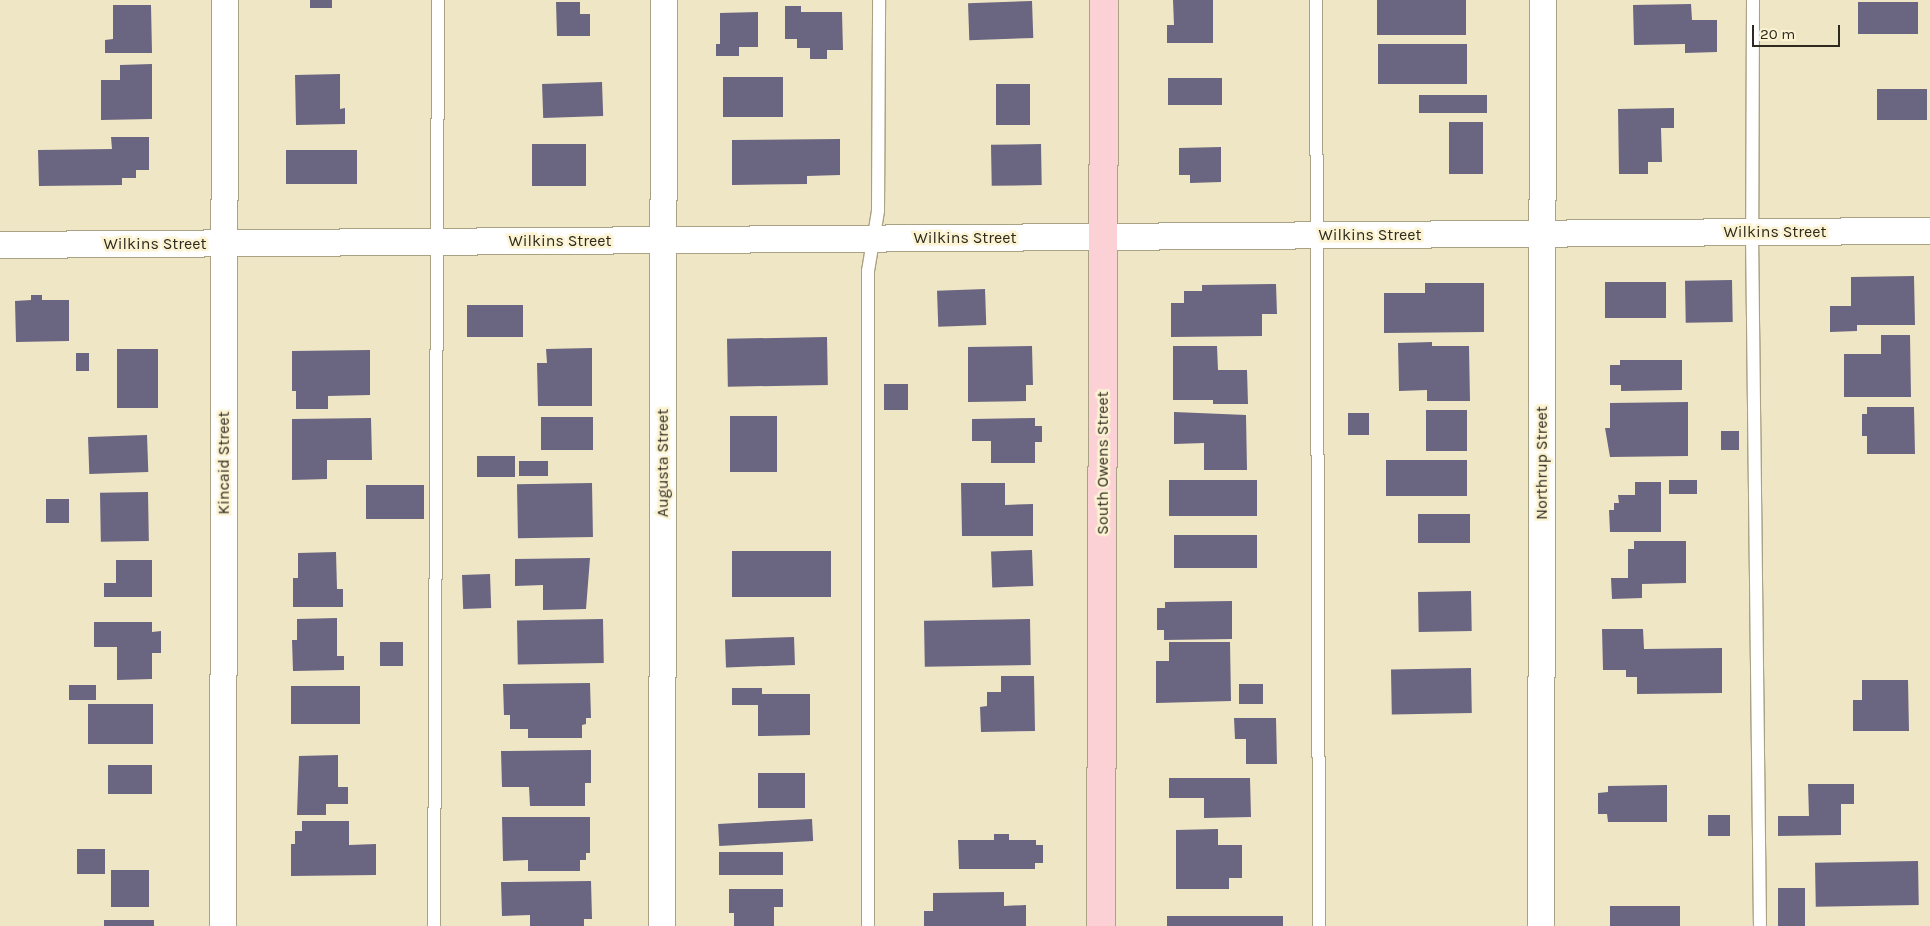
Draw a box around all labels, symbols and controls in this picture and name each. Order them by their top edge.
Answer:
scale bar [1755,15,1842,47]
text: 20 m [1760,25,1795,43]
street label: Wilkins Street [1723,222,1827,242]
street label: Wilkins Street [1318,225,1422,245]
street label: Wilkins Street [913,228,1017,248]
street label: Wilkins Street [508,231,612,251]
street label: Wilkins Street [103,234,207,254]
street label: South Owens Street [1093,391,1113,535]
street label: Northrup Street [1532,406,1552,520]
street label: Augusta Street [653,409,673,517]
street label: Kincaid Street [214,411,234,515]

